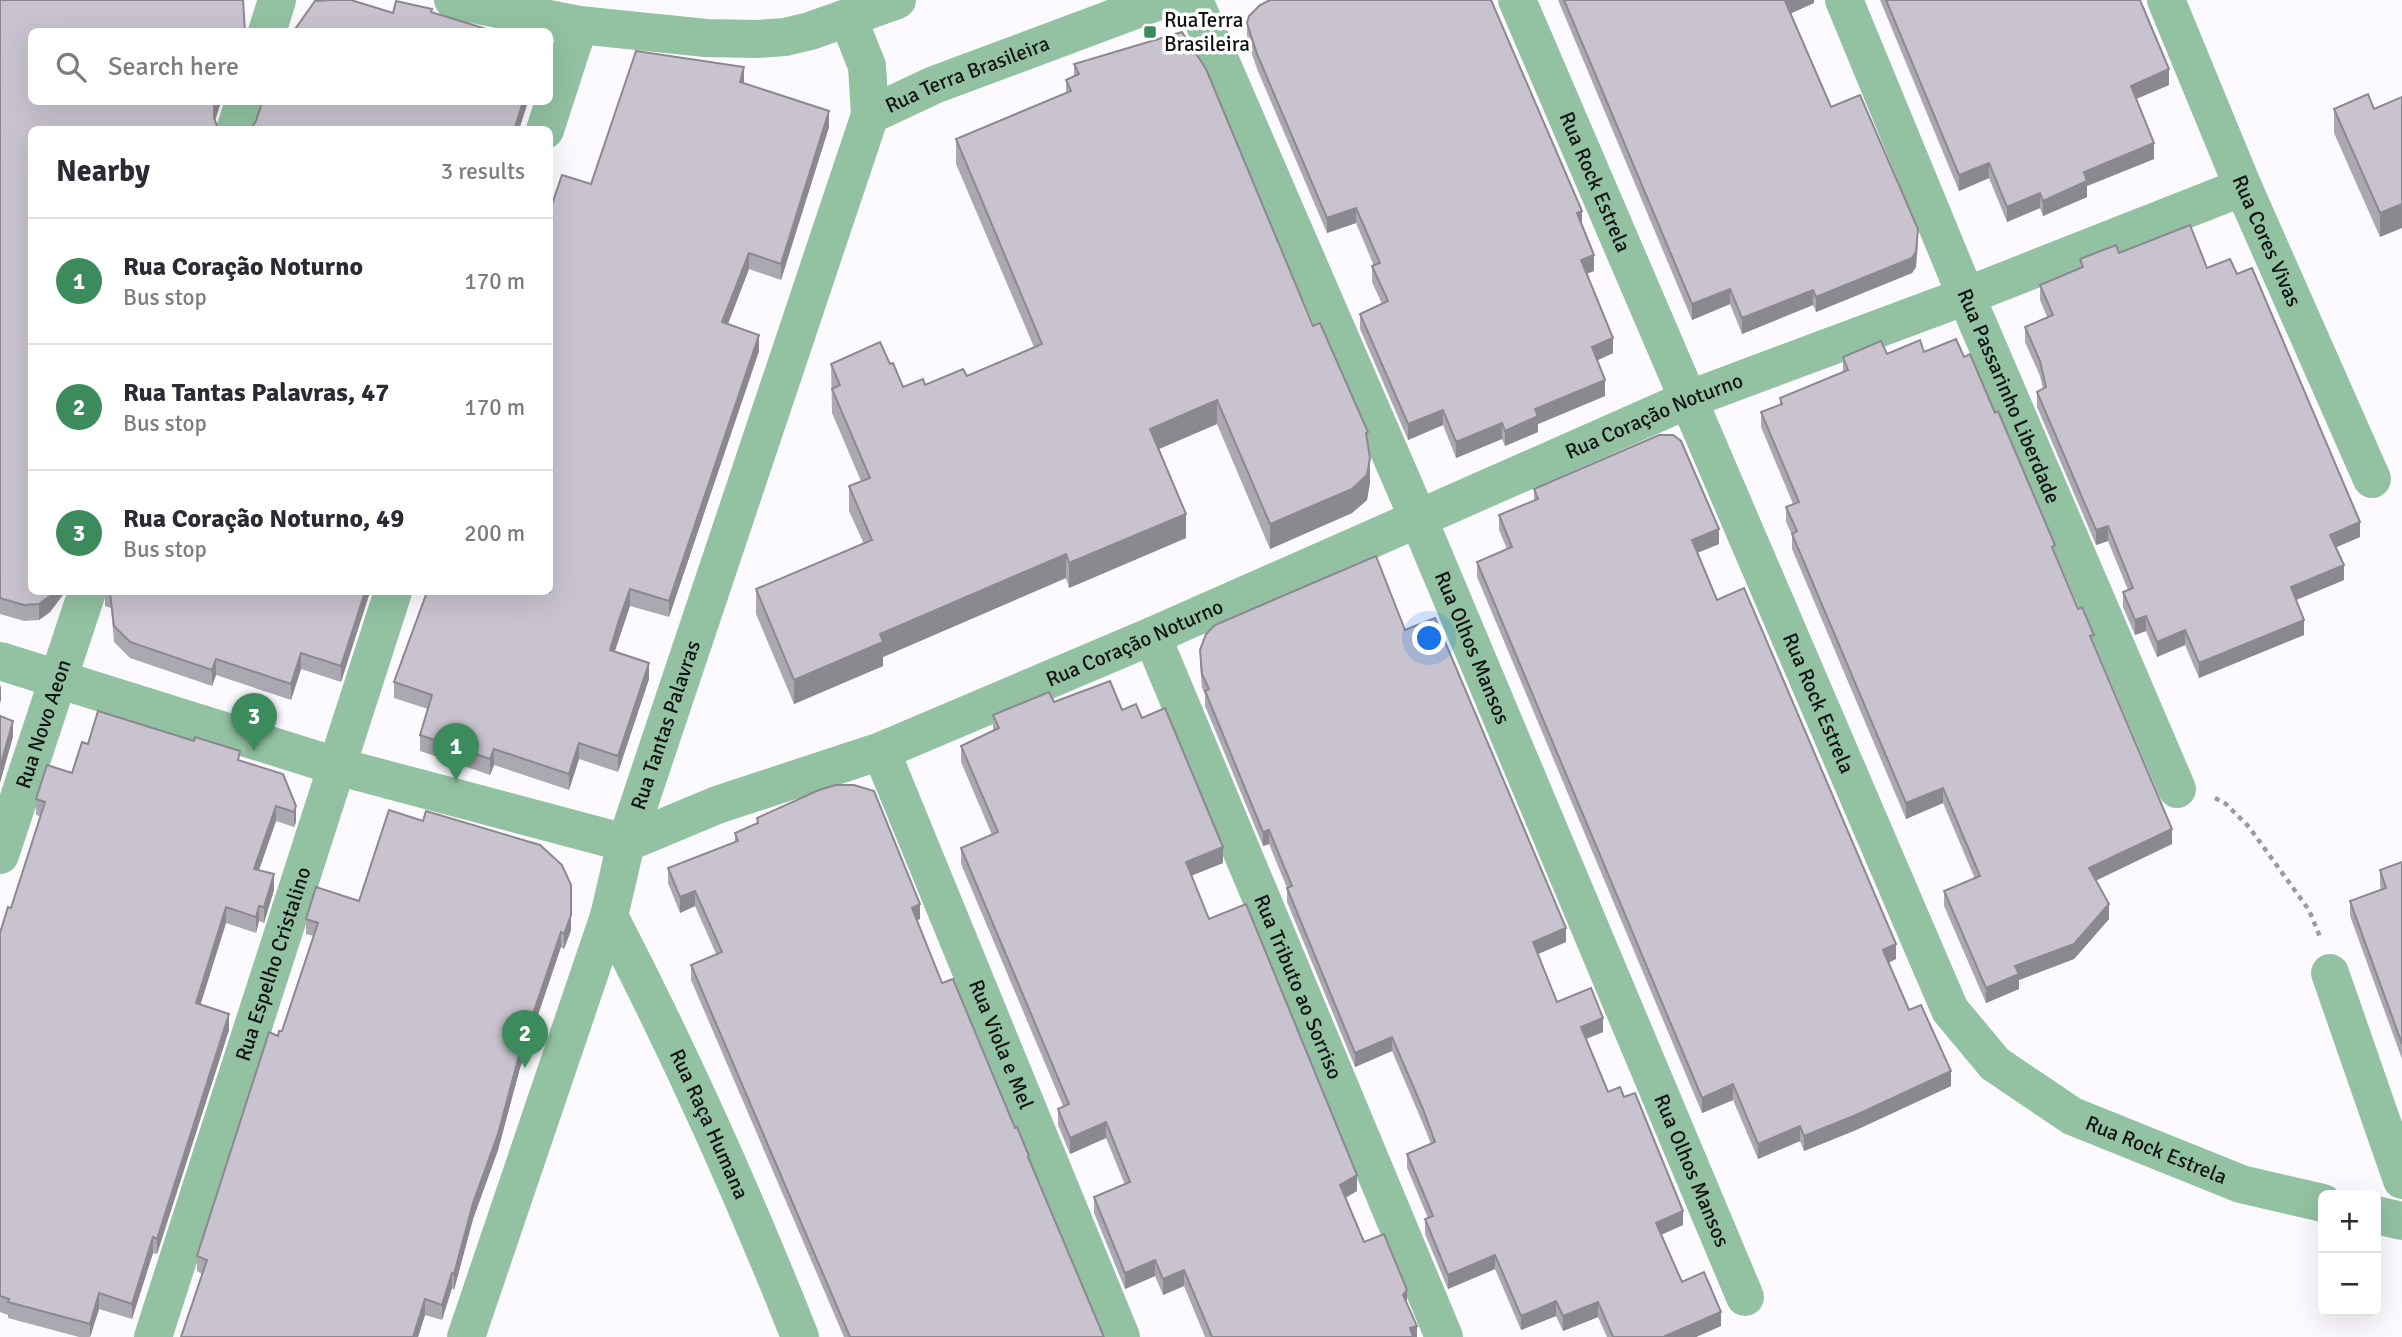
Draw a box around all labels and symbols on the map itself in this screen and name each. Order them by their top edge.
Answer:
place label: RuaTerra Brasileira [1164,7,1250,57]
marker: RuaTerra Brasileira [1142,24,1158,40]
street label: Rua Terra Brasileira [881,30,1053,119]
street label: Rua Rock Estrela [1553,108,1637,256]
street label: Rua Cores Vivas [2227,171,2307,310]
street label: Rua Passarinho Liberdade [1951,285,2066,507]
street label: Rua Coração Noturno [1561,367,1747,465]
street label: Rua Olhos Mansos [1429,567,1516,728]
street label: Rua Coração Noturno [1042,593,1227,693]
your location [1412,621,1446,655]
street label: Rua Rock Estrela [1777,629,1860,777]
street label: Rua Tantas Palavras [625,637,706,813]
street label: Rua Novo Aeon [10,656,77,792]
pin: 3 [231,693,277,751]
pin: 1 [433,723,479,781]
street label: Rua Espelho Cristalino [230,863,317,1064]
street label: Rua Tributo ao Sorriso [1248,891,1348,1083]
street label: Rua Viola e Mel [963,976,1039,1113]
pin: 2 [502,1010,548,1068]
street label: Rua Raça Humana [664,1045,754,1203]
street label: Rua Olhos Mansos [1648,1090,1736,1251]
street label: Rua Rock Estrela [2082,1110,2231,1190]

